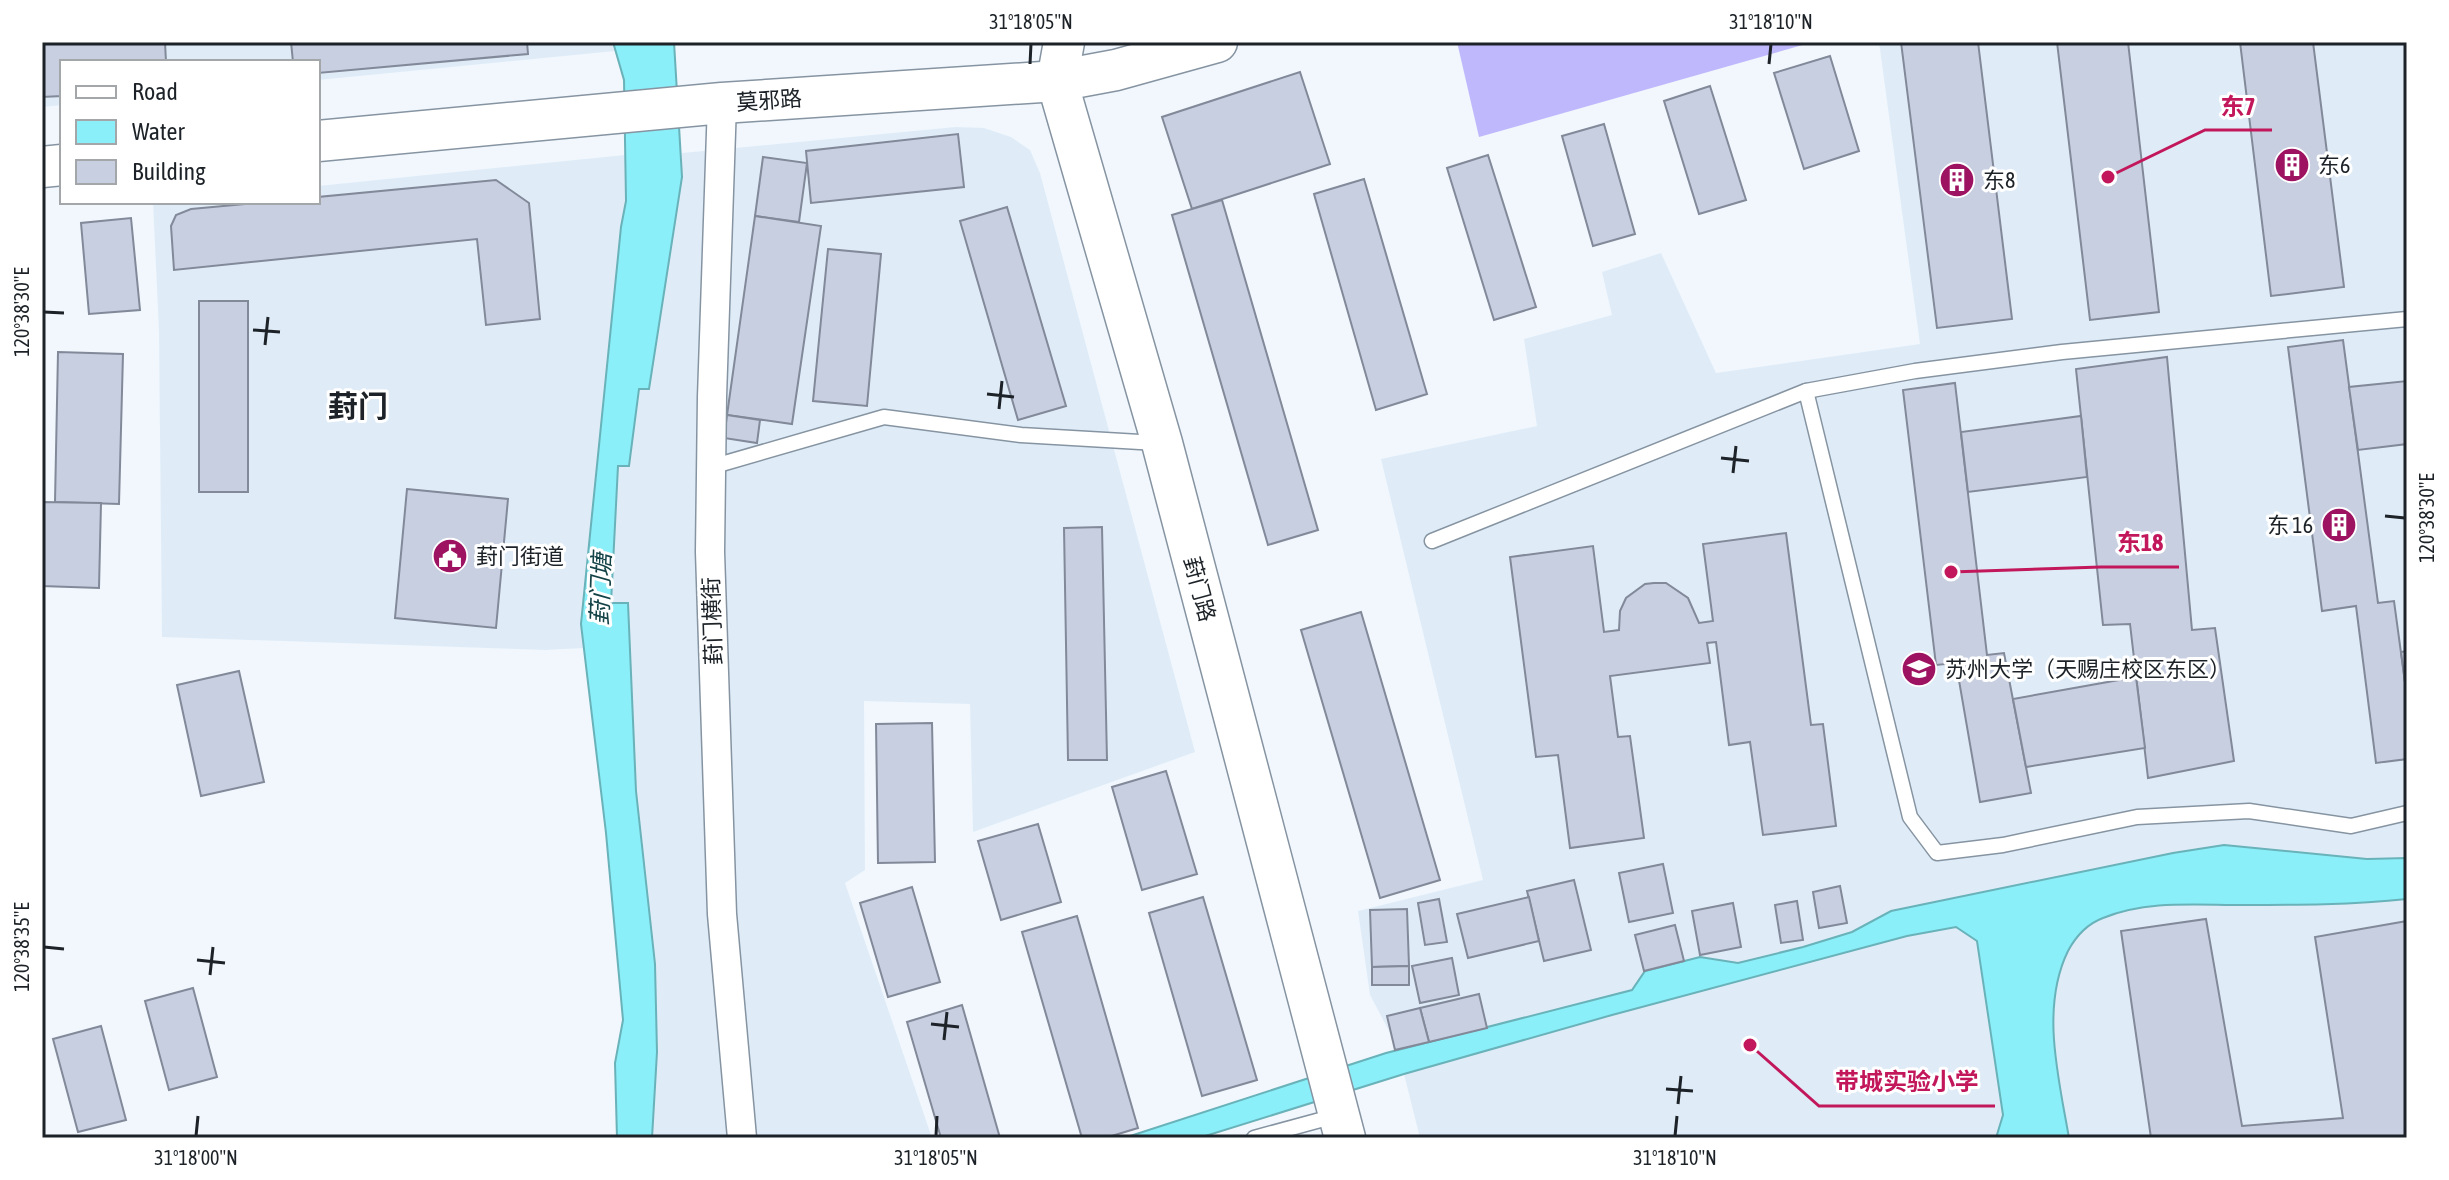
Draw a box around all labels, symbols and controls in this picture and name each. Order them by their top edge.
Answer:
text: 31°18'05"N [989,10,1073,33]
text: 31°18'10"N [1729,10,1813,33]
legend [60,60,320,204]
text: Road [132,78,178,105]
callout: 东7 [2205,82,2272,130]
street label: 莫邪路 [735,85,803,115]
text: 东7 [2220,93,2256,120]
text: Water [132,118,185,145]
building icon: 东6 [2273,146,2311,184]
place label: 东6 [2318,152,2350,178]
text: Building [132,158,206,185]
building icon: 东8 [1938,161,1976,199]
place label: 东8 [1983,167,2015,193]
text: 120°38'30"E [10,267,33,357]
district label: 葑门 [328,389,388,423]
text: 120°38'30"E [2415,473,2438,563]
building icon: 东 16 [2320,506,2358,544]
place label: 东 16 [2267,512,2313,538]
callout: 东18 [2101,519,2179,567]
text: 东18 [2117,529,2163,556]
public building icon: 葑门街道 [431,537,469,575]
place label: 葑门街道 [476,543,564,569]
water label: 葑门塘 [586,549,615,625]
street label: 葑门路 [1179,554,1221,624]
street label: 葑门横街 [697,577,727,665]
school or university icon: 苏州大学（天赐庄校区东区） [1900,650,1938,688]
place label: 苏州大学（天赐庄校区东区） [1945,656,2231,682]
text: 120°38'35"E [10,902,33,992]
callout: 带城实验小学 [1819,1058,1995,1106]
text: 带城实验小学 [1835,1068,1979,1095]
text: 31°18'00"N [154,1146,238,1169]
text: 31°18'05"N [894,1146,978,1169]
text: 31°18'10"N [1633,1146,1717,1169]

